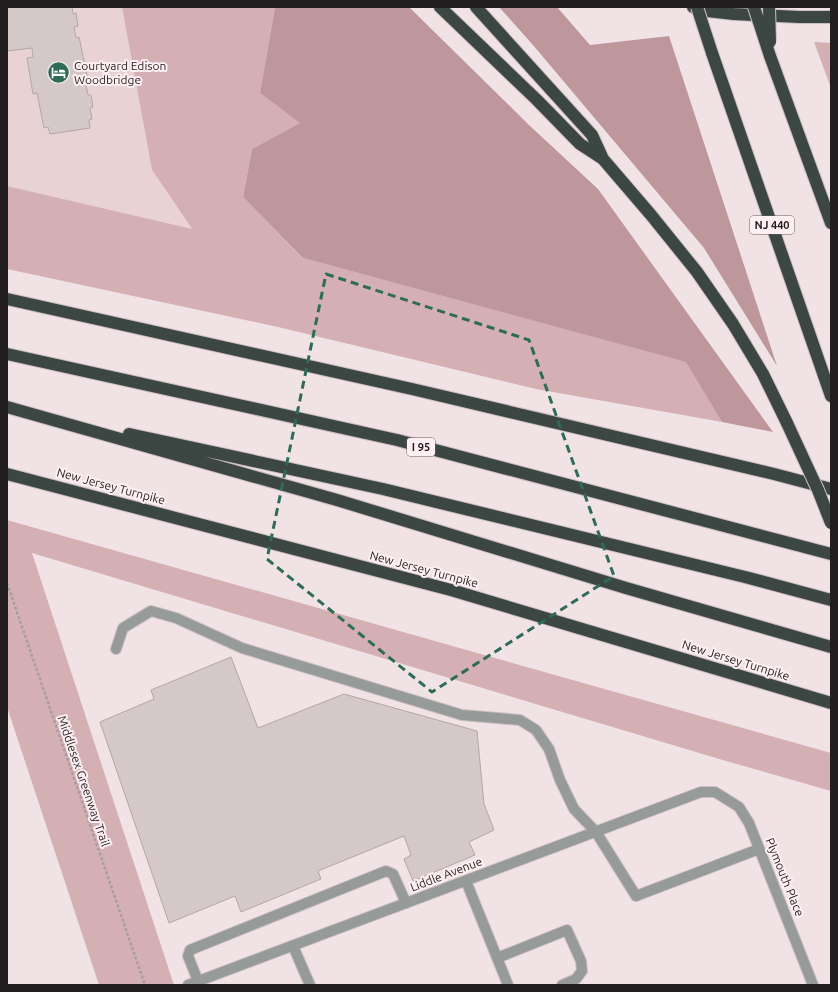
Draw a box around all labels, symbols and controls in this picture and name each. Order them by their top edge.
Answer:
hotel icon: Courtyard Edison Woodbridge [45,59,71,85]
place label: Courtyard Edison Woodbridge [74,59,166,86]
road number: NJ 440 [750,216,794,234]
road number: I 95 [407,438,435,456]
street label: New Jersey Turnpike [55,465,167,507]
street label: New Jersey Turnpike [368,548,480,590]
street label: New Jersey Turnpike [681,637,791,683]
street label: Middlesex Greenway Trail [55,714,113,848]
street label: Plymouth Place [763,836,807,918]
street label: Liddle Avenue [408,854,484,894]

